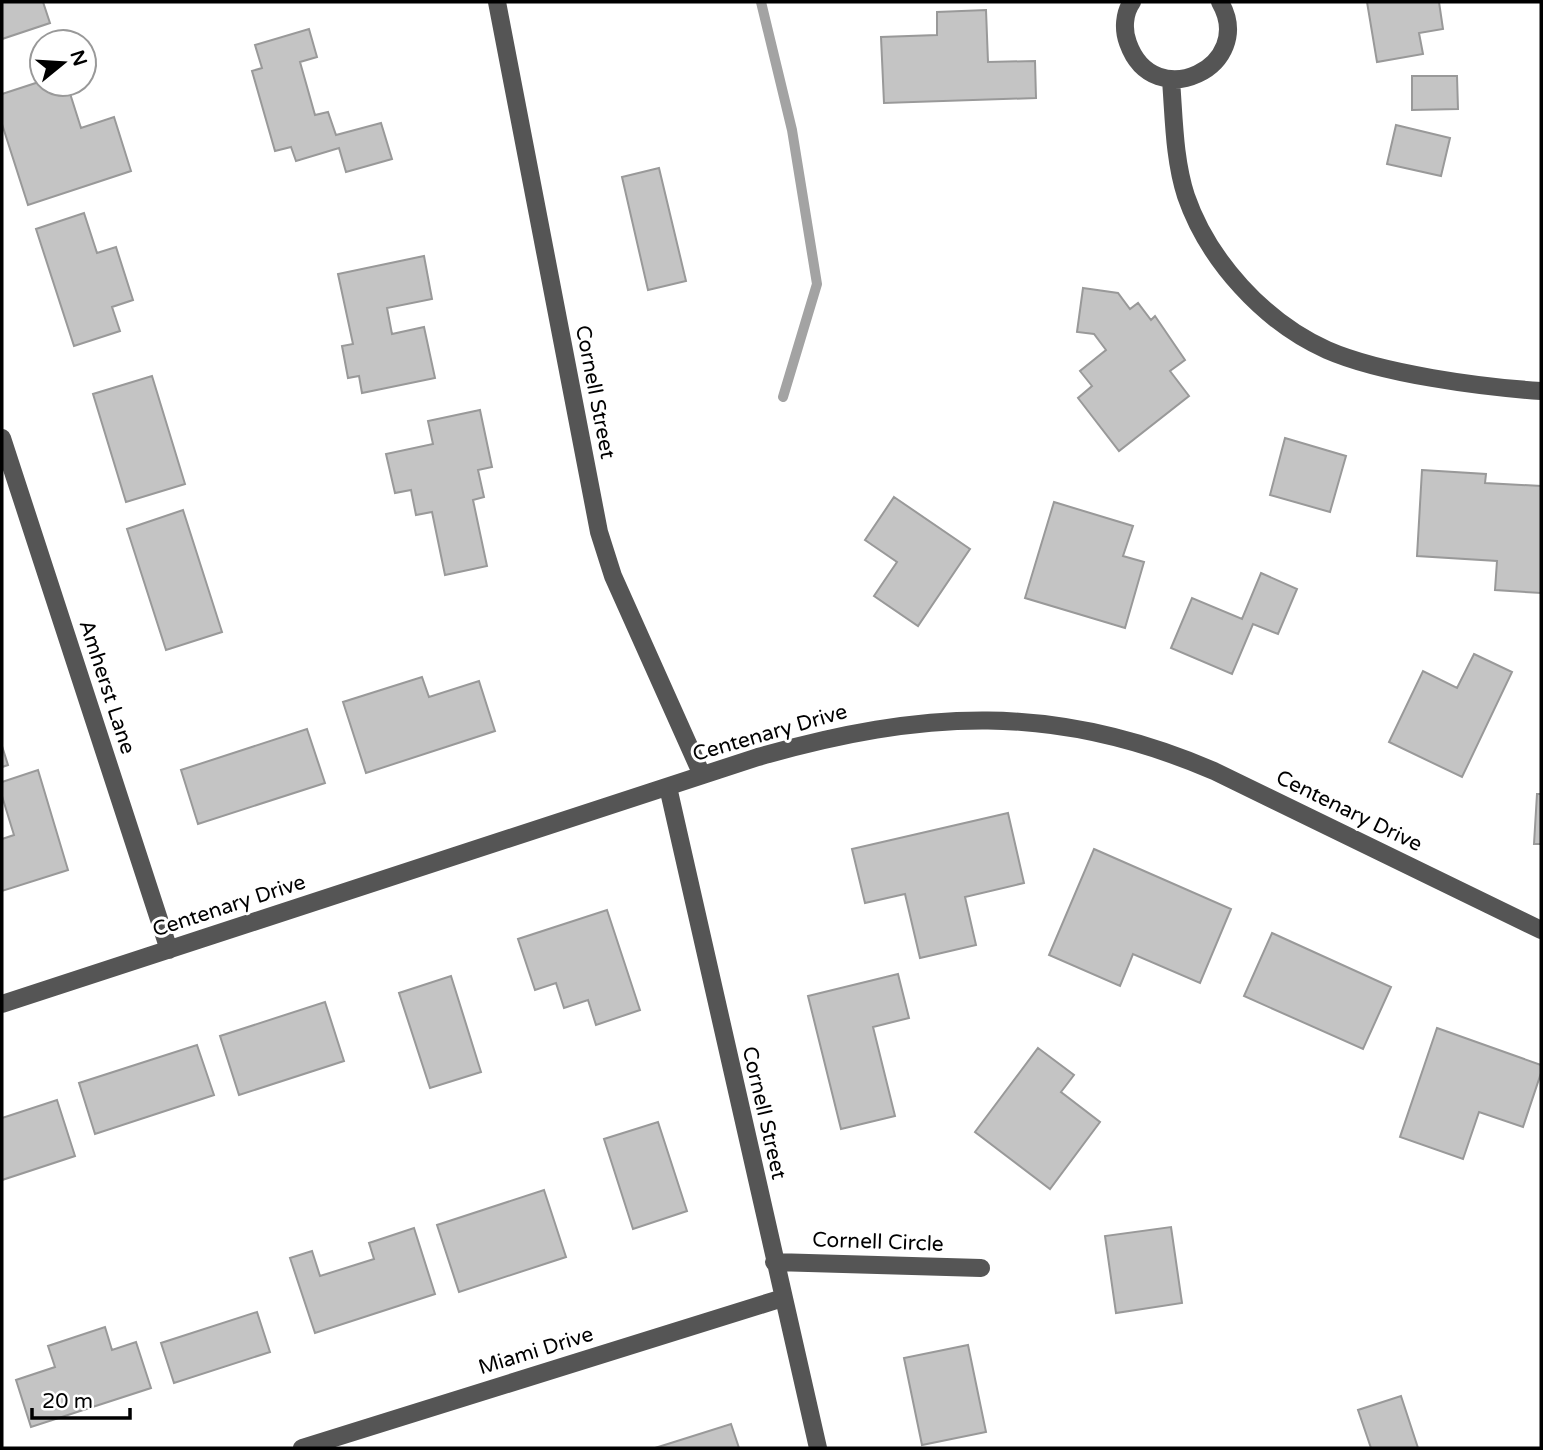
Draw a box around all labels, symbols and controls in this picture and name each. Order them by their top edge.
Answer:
north arrow [28,28,98,98]
text: N [65,47,91,69]
street label: Cornell Street [570,323,620,461]
street label: Amherst Lane [74,617,140,757]
street label: Centenary Drive [690,699,850,767]
street label: Centenary Drive [1272,765,1426,857]
street label: Centenary Drive [149,869,309,943]
street label: Cornell Street [737,1044,791,1182]
street label: Cornell Circle [812,1227,944,1257]
street label: Miami Drive [476,1322,597,1380]
scale bar [32,1376,130,1420]
text: 20 m [42,1389,93,1414]

